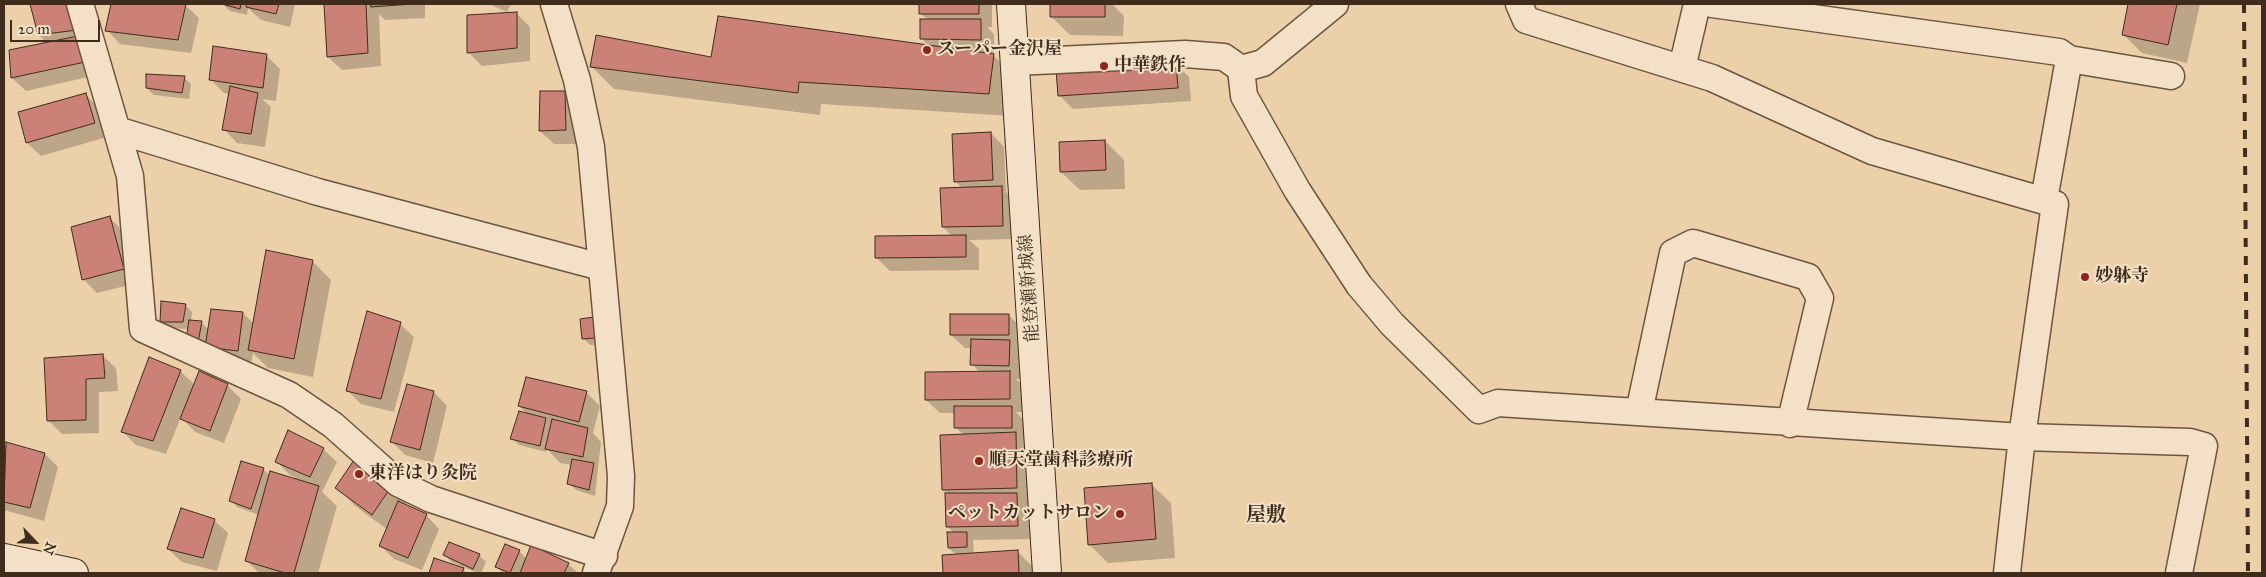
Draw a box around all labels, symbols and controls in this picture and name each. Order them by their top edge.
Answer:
scale bar [12,10,102,42]
text: 20 m [18,20,50,38]
place label: スーパー金沢屋 [937,39,1062,61]
marker: スーパー金沢屋 [921,44,933,56]
place label: 中華鉄作 [1114,55,1186,77]
marker: 中華鉄作 [1098,60,1110,72]
street label: 能登瀬新城線 [1015,233,1045,343]
place label: 妙躰寺 [2095,266,2149,288]
marker: 妙躰寺 [2079,271,2091,283]
place label: 順天堂歯科診療所 [989,450,1133,472]
marker: 順天堂歯科診療所 [973,455,985,467]
place label: 東洋はり灸院 [369,463,477,485]
marker: 東洋はり灸院 [353,468,365,480]
place label: ペットカットサロン [948,503,1110,525]
district label: 屋敷 [1246,504,1286,528]
marker: ペットカットサロン [1114,508,1126,520]
north arrow [10,517,60,567]
text: N [39,539,59,557]

